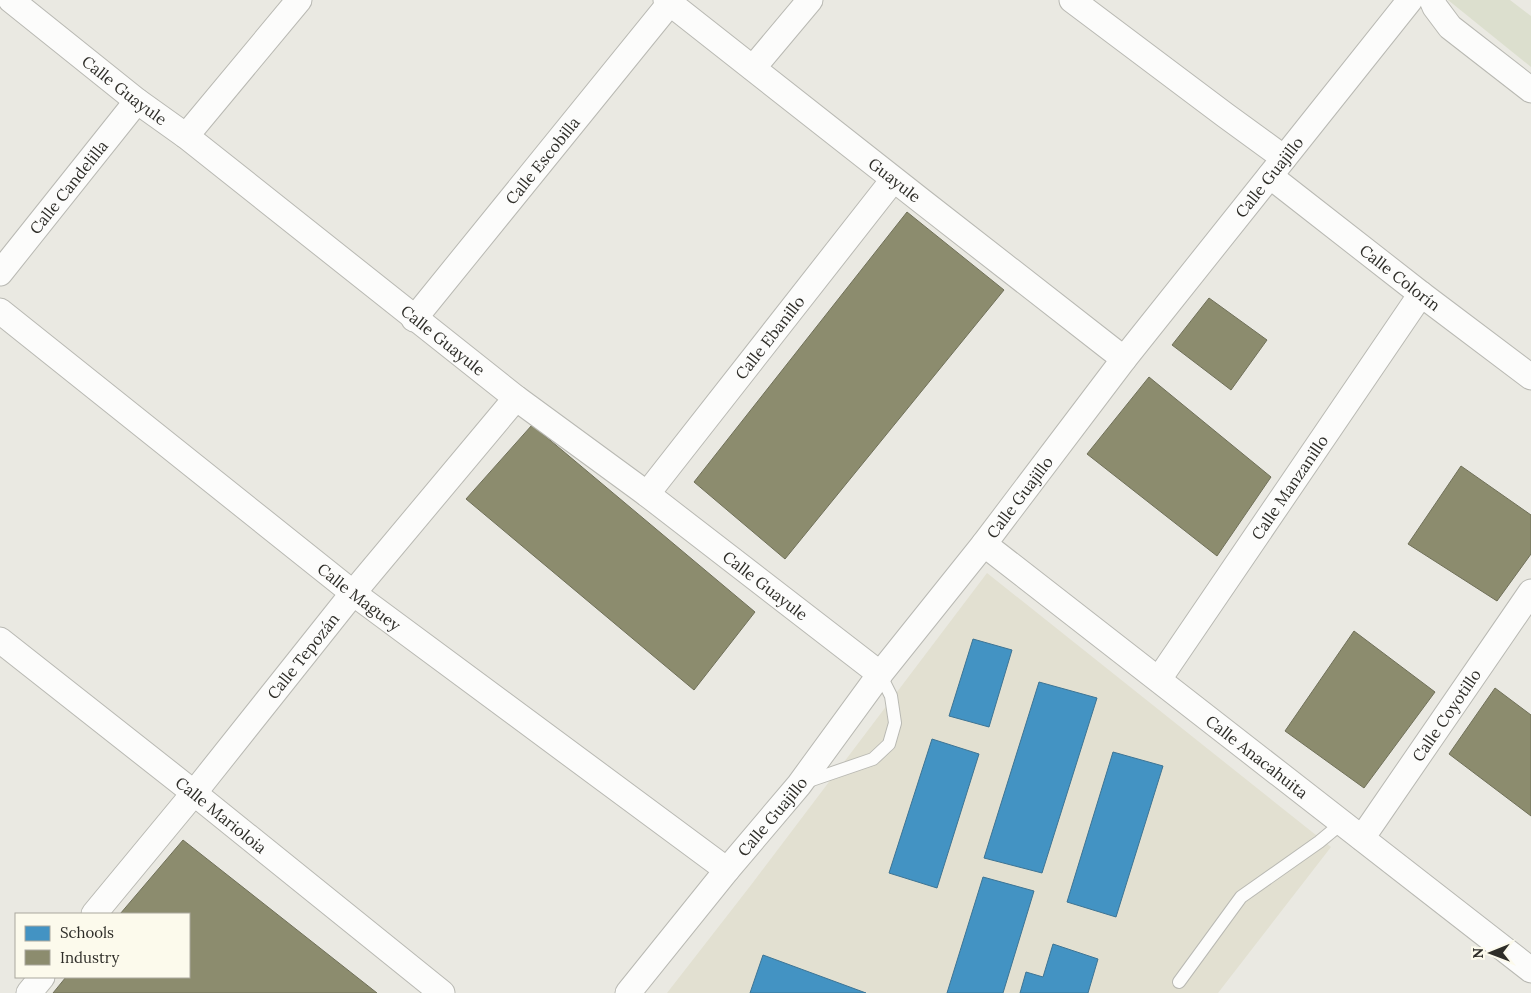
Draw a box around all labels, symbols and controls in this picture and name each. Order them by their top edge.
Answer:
street label: Calle Guayule [78,51,171,129]
street label: Calle Escobilla [501,113,584,208]
street label: Calle Guajillo [1231,132,1307,221]
street label: Calle Candelilla [25,136,112,238]
street label: Guayule [865,153,925,207]
street label: Calle Colorín [1356,240,1445,315]
street label: Calle Ebanillo [731,291,809,383]
street label: Calle Guayule [397,301,490,380]
street label: Calle Manzanillo [1247,431,1332,543]
street label: Calle Guajillo [982,452,1057,542]
street label: Calle Guayule [719,546,812,625]
street label: Calle Maguey [313,559,405,635]
street label: Calle Tepozán [263,609,343,703]
street label: Calle Coyotillo [1408,665,1485,765]
street label: Calle Anacahuita [1202,711,1312,803]
street label: Calle Marioloia [172,772,271,858]
street label: Calle Guajillo [733,773,812,860]
legend [15,913,190,978]
text: Schools [60,923,114,942]
north arrow [1466,928,1516,978]
text: N [1469,947,1487,959]
text: Industry [60,948,119,967]

